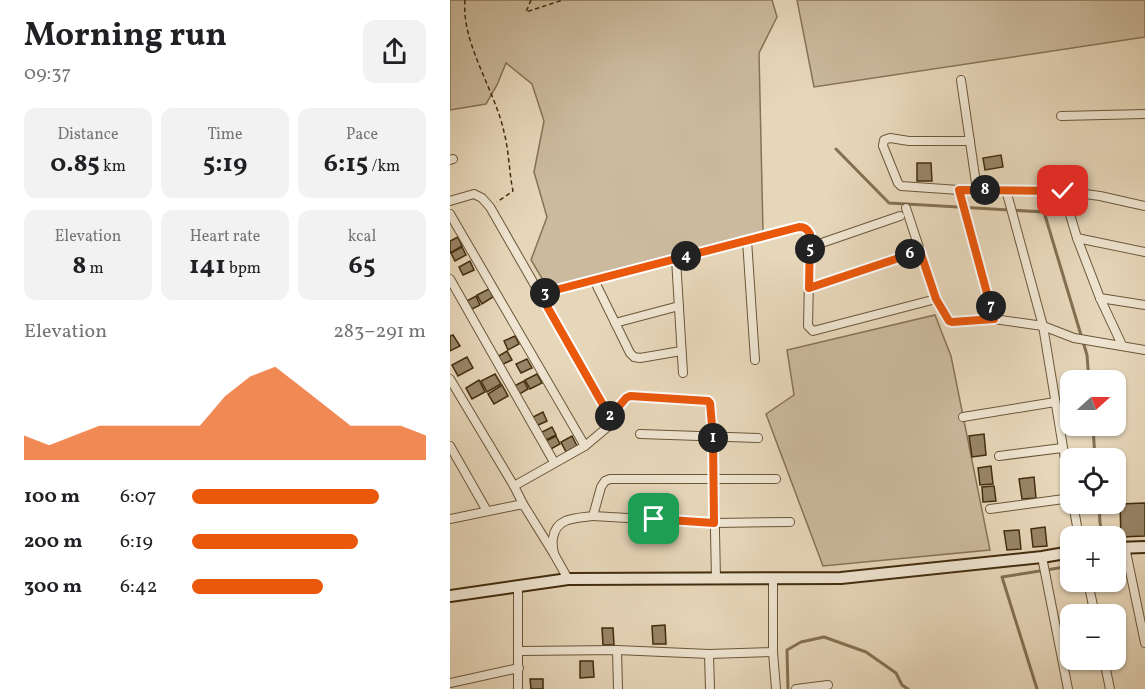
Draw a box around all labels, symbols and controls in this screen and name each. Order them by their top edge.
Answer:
text: Morning run [24,14,227,60]
button: share [363,20,426,83]
text: 09:37 [24,60,71,88]
text: Distance [57,124,119,146]
text: Time [207,124,243,146]
text: Pace [346,124,378,146]
text: 0.85 [50,146,100,182]
text: 5:19 [203,146,247,182]
text: 6:15 [324,146,368,182]
text: km [100,156,126,178]
text: /km [368,156,400,178]
pin [1037,165,1088,216]
icon: check [1046,174,1079,207]
pin: 8 [970,175,1000,205]
text: 8 [981,179,989,201]
text: Elevation [55,226,121,248]
text: Heart rate [190,226,260,248]
text: kcal [348,226,376,248]
pin: 5 [795,234,825,264]
text: 5 [806,238,814,260]
pin: 6 [895,239,925,269]
pin: 4 [671,241,701,271]
text: 6 [906,243,914,265]
text: 4 [681,245,691,267]
text: 8 [72,248,86,284]
text: 141 [189,248,226,284]
text: 65 [349,248,375,284]
text: m [86,258,104,280]
text: bpm [226,258,261,280]
pin: 3 [530,278,560,308]
text: 3 [541,282,549,304]
pin: 7 [976,291,1006,321]
text: 7 [987,295,995,317]
text: Elevation [24,318,107,346]
text: 283–291 m [333,318,426,346]
north arrow [1060,370,1126,436]
map controls [1060,370,1126,670]
pin: 2 [595,401,625,431]
text: 2 [606,405,614,427]
pin: 1 [698,423,728,453]
text: 1 [710,427,716,449]
button: locate [1060,448,1126,514]
text: 100 m [24,483,80,511]
text: 6:07 [120,483,157,511]
pin [628,493,679,544]
icon: arrive [637,502,670,535]
button: + [1060,526,1126,592]
text: 200 m [24,528,82,556]
text: 6:19 [120,528,153,556]
text: 300 m [24,573,82,601]
text: 6:42 [120,573,158,601]
button: − [1060,604,1126,670]

